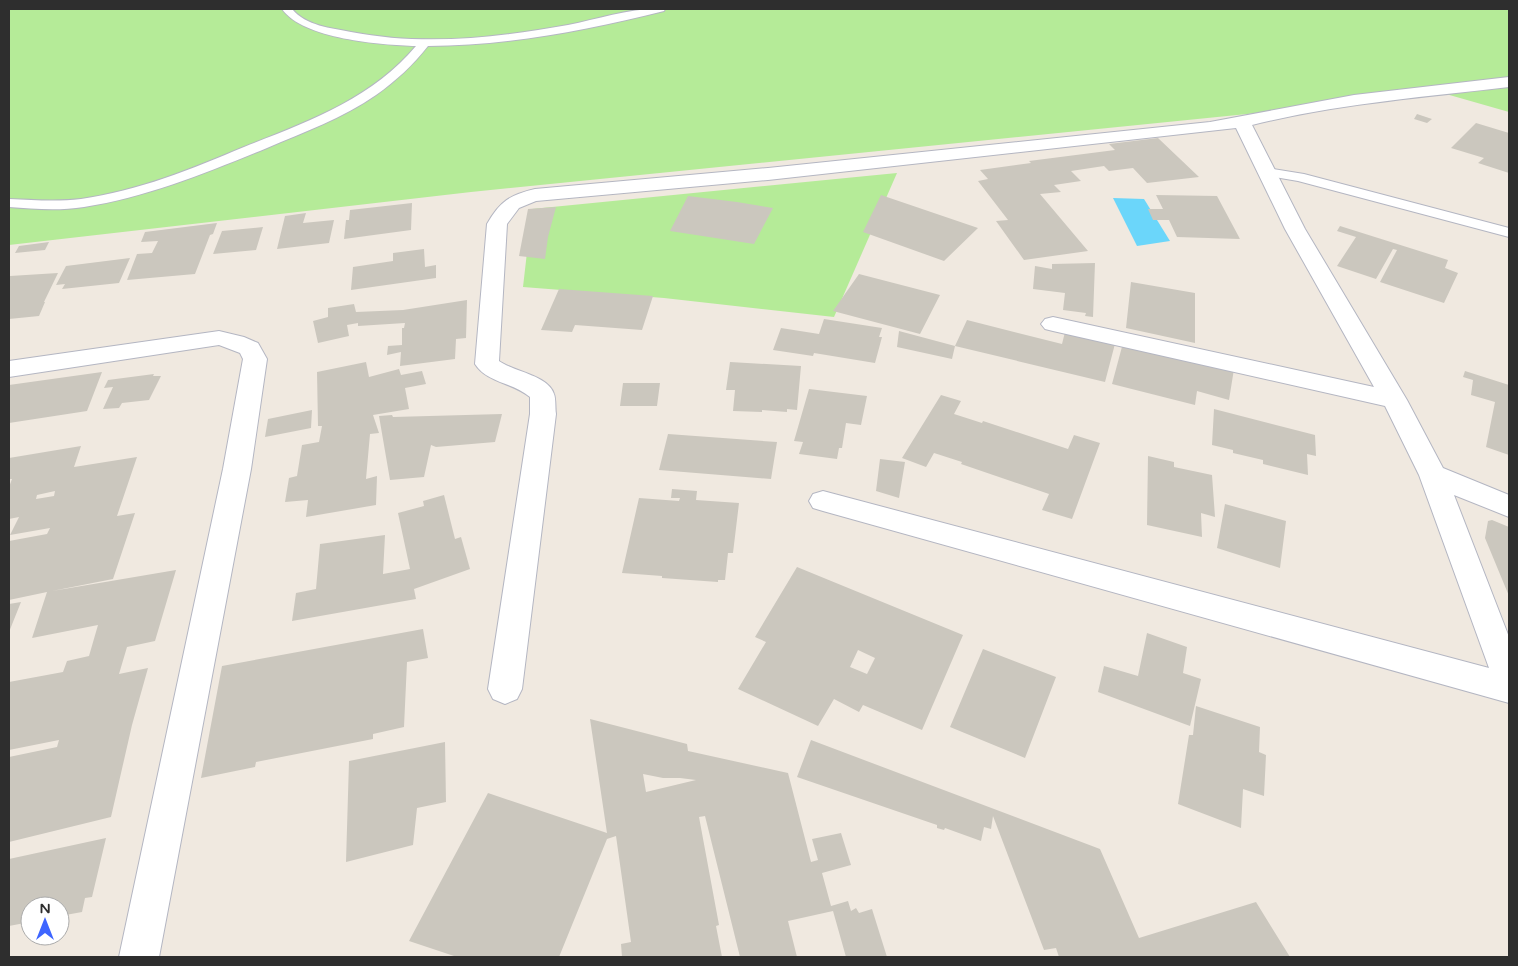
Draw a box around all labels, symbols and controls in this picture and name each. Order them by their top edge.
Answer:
north arrow [20,896,70,946]
text: N [39,900,51,917]

